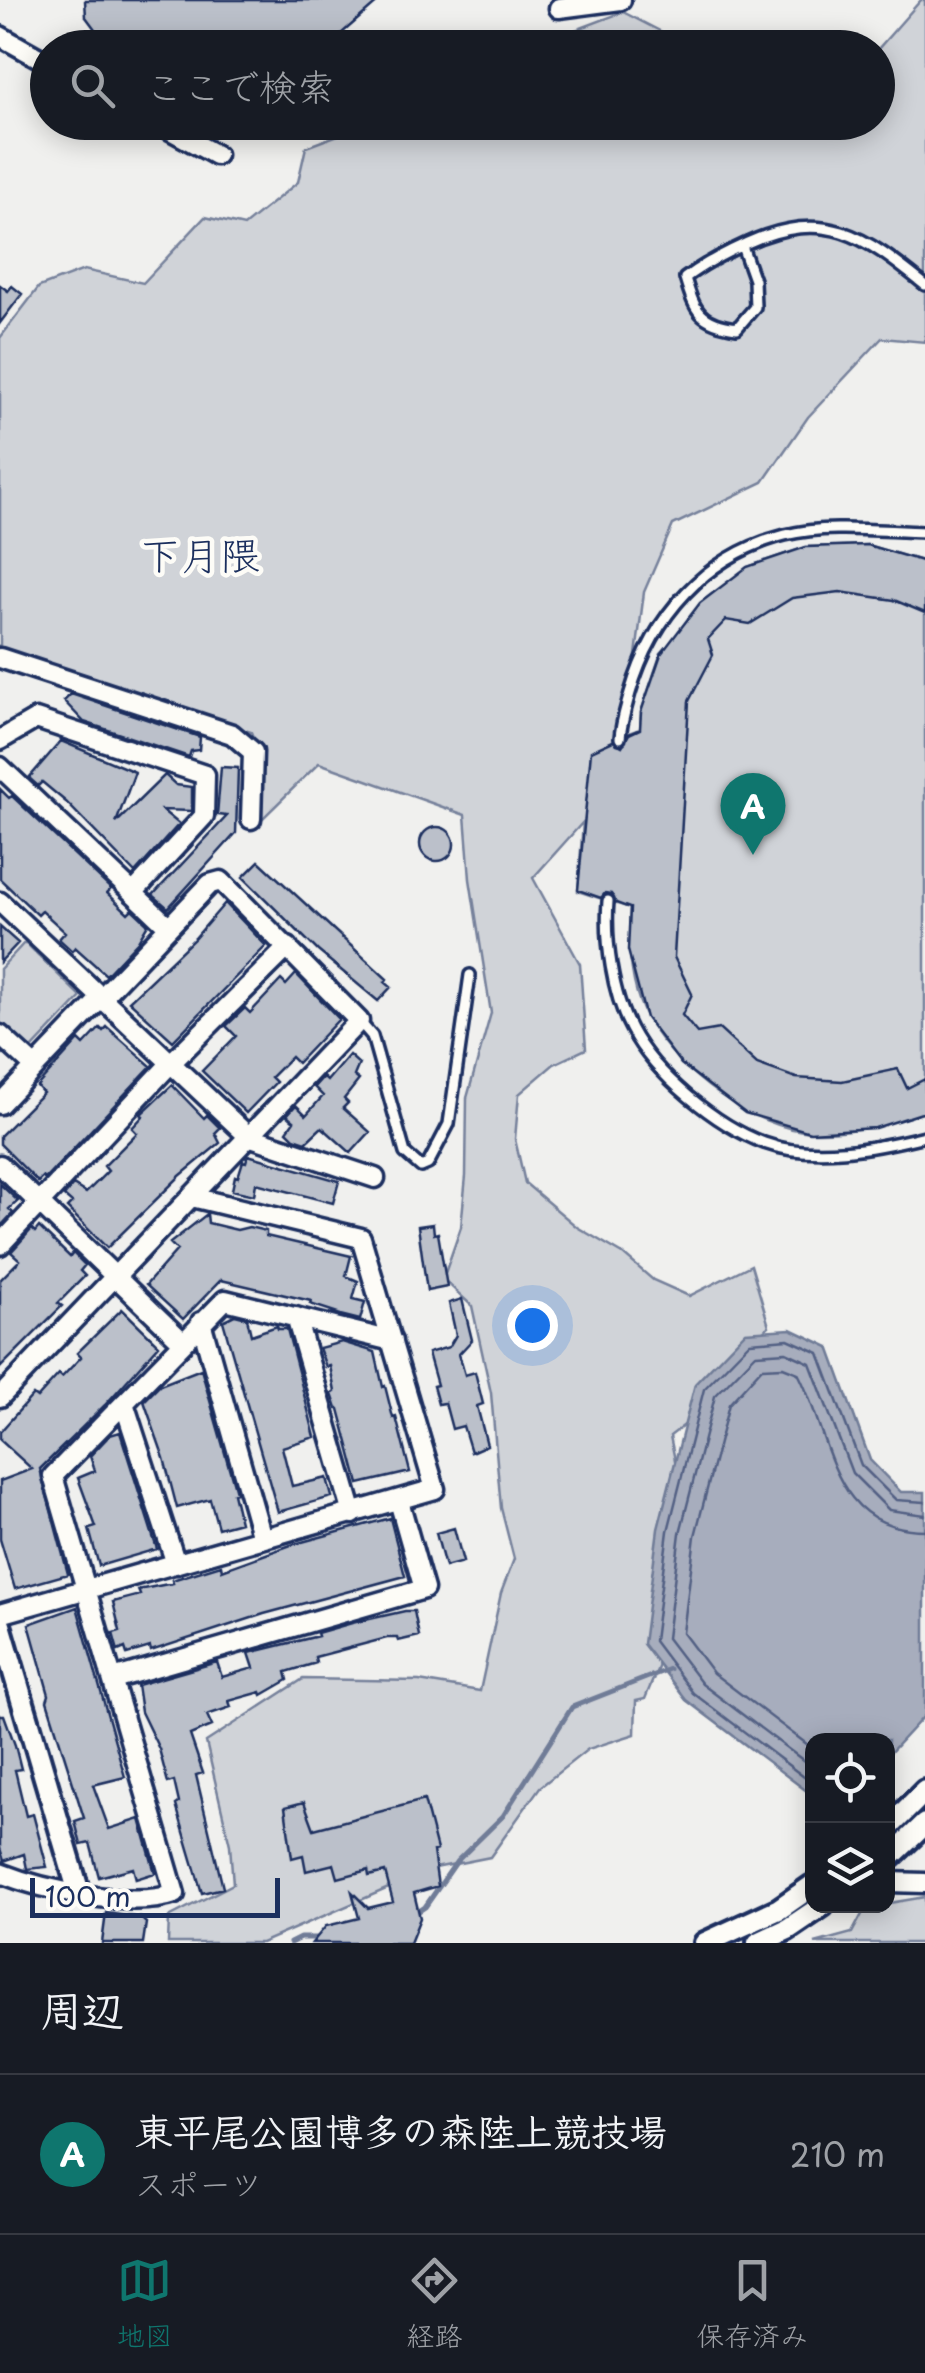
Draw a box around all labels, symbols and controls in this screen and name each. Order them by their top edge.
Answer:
search box [30,30,895,140]
text: ここで検索 [145,57,335,114]
icon: search [65,58,120,113]
district label: 下月隈 [140,523,260,584]
pin: A [720,772,786,855]
your location [507,1300,558,1351]
map controls [805,1733,895,1913]
button: locate [805,1733,895,1823]
button: layers [805,1823,895,1913]
scale bar [30,1873,280,1918]
text: 100 m [45,1874,131,1917]
text: 周辺 [40,1977,124,2040]
text: 東平尾公園博多の森陸上競技場 [135,2102,667,2159]
text: A [60,2130,85,2178]
text: 210 m [790,2130,885,2178]
text: スポーツ [135,2159,262,2207]
tab: 地図 [117,2253,173,2356]
tab: 経路 [406,2253,462,2356]
tab: 保存済み [696,2253,808,2356]

